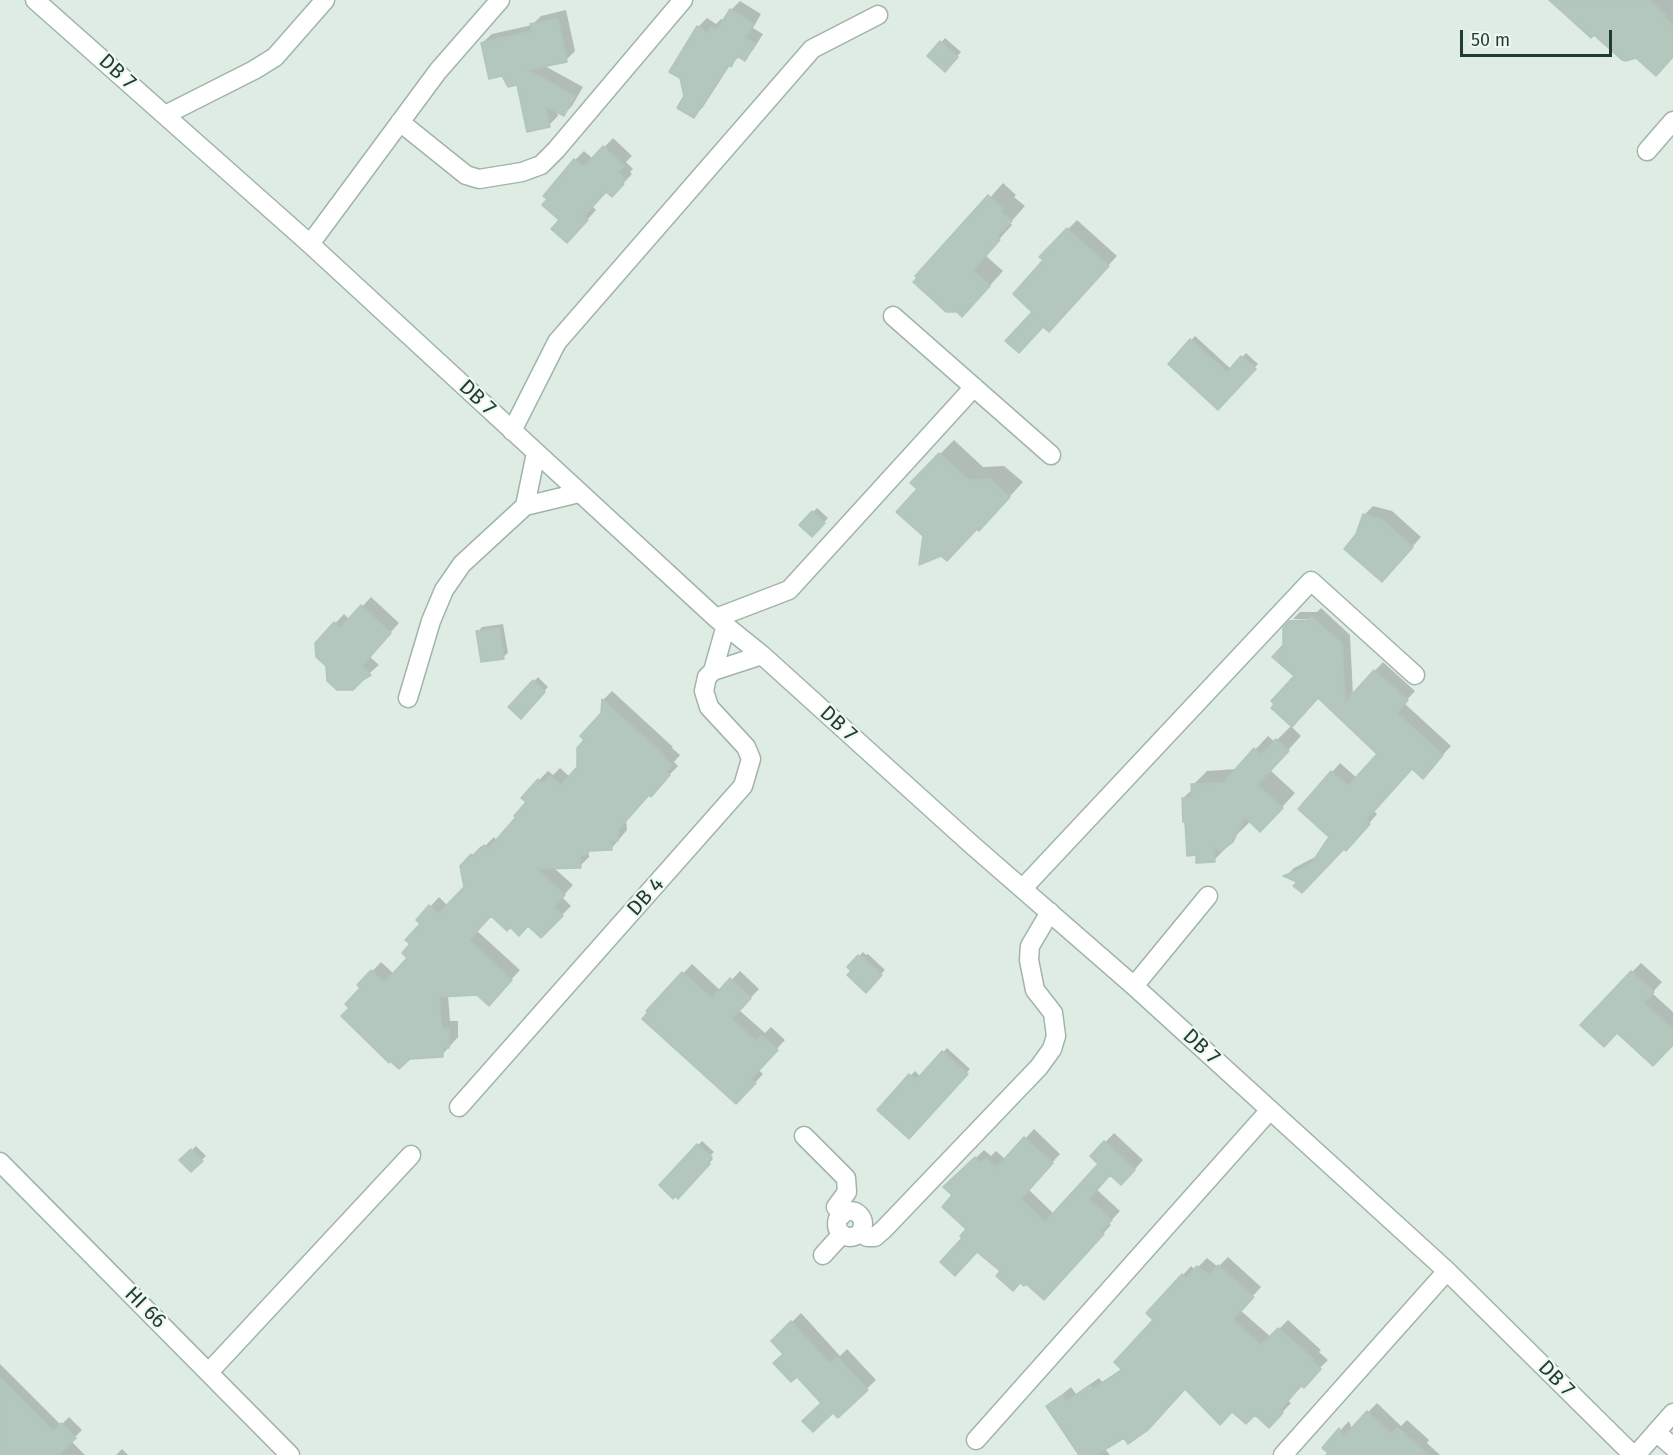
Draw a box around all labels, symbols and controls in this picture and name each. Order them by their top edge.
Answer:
scale bar [1463,18,1614,56]
text: 50 m [1471,29,1510,51]
street label: DB 7 [93,49,141,95]
street label: DB 7 [453,375,501,421]
street label: DB 7 [814,701,862,747]
street label: DB 4 [622,873,670,921]
street label: DB 7 [1177,1024,1225,1070]
street label: HI 66 [119,1282,171,1334]
street label: DB 7 [1533,1356,1579,1402]

